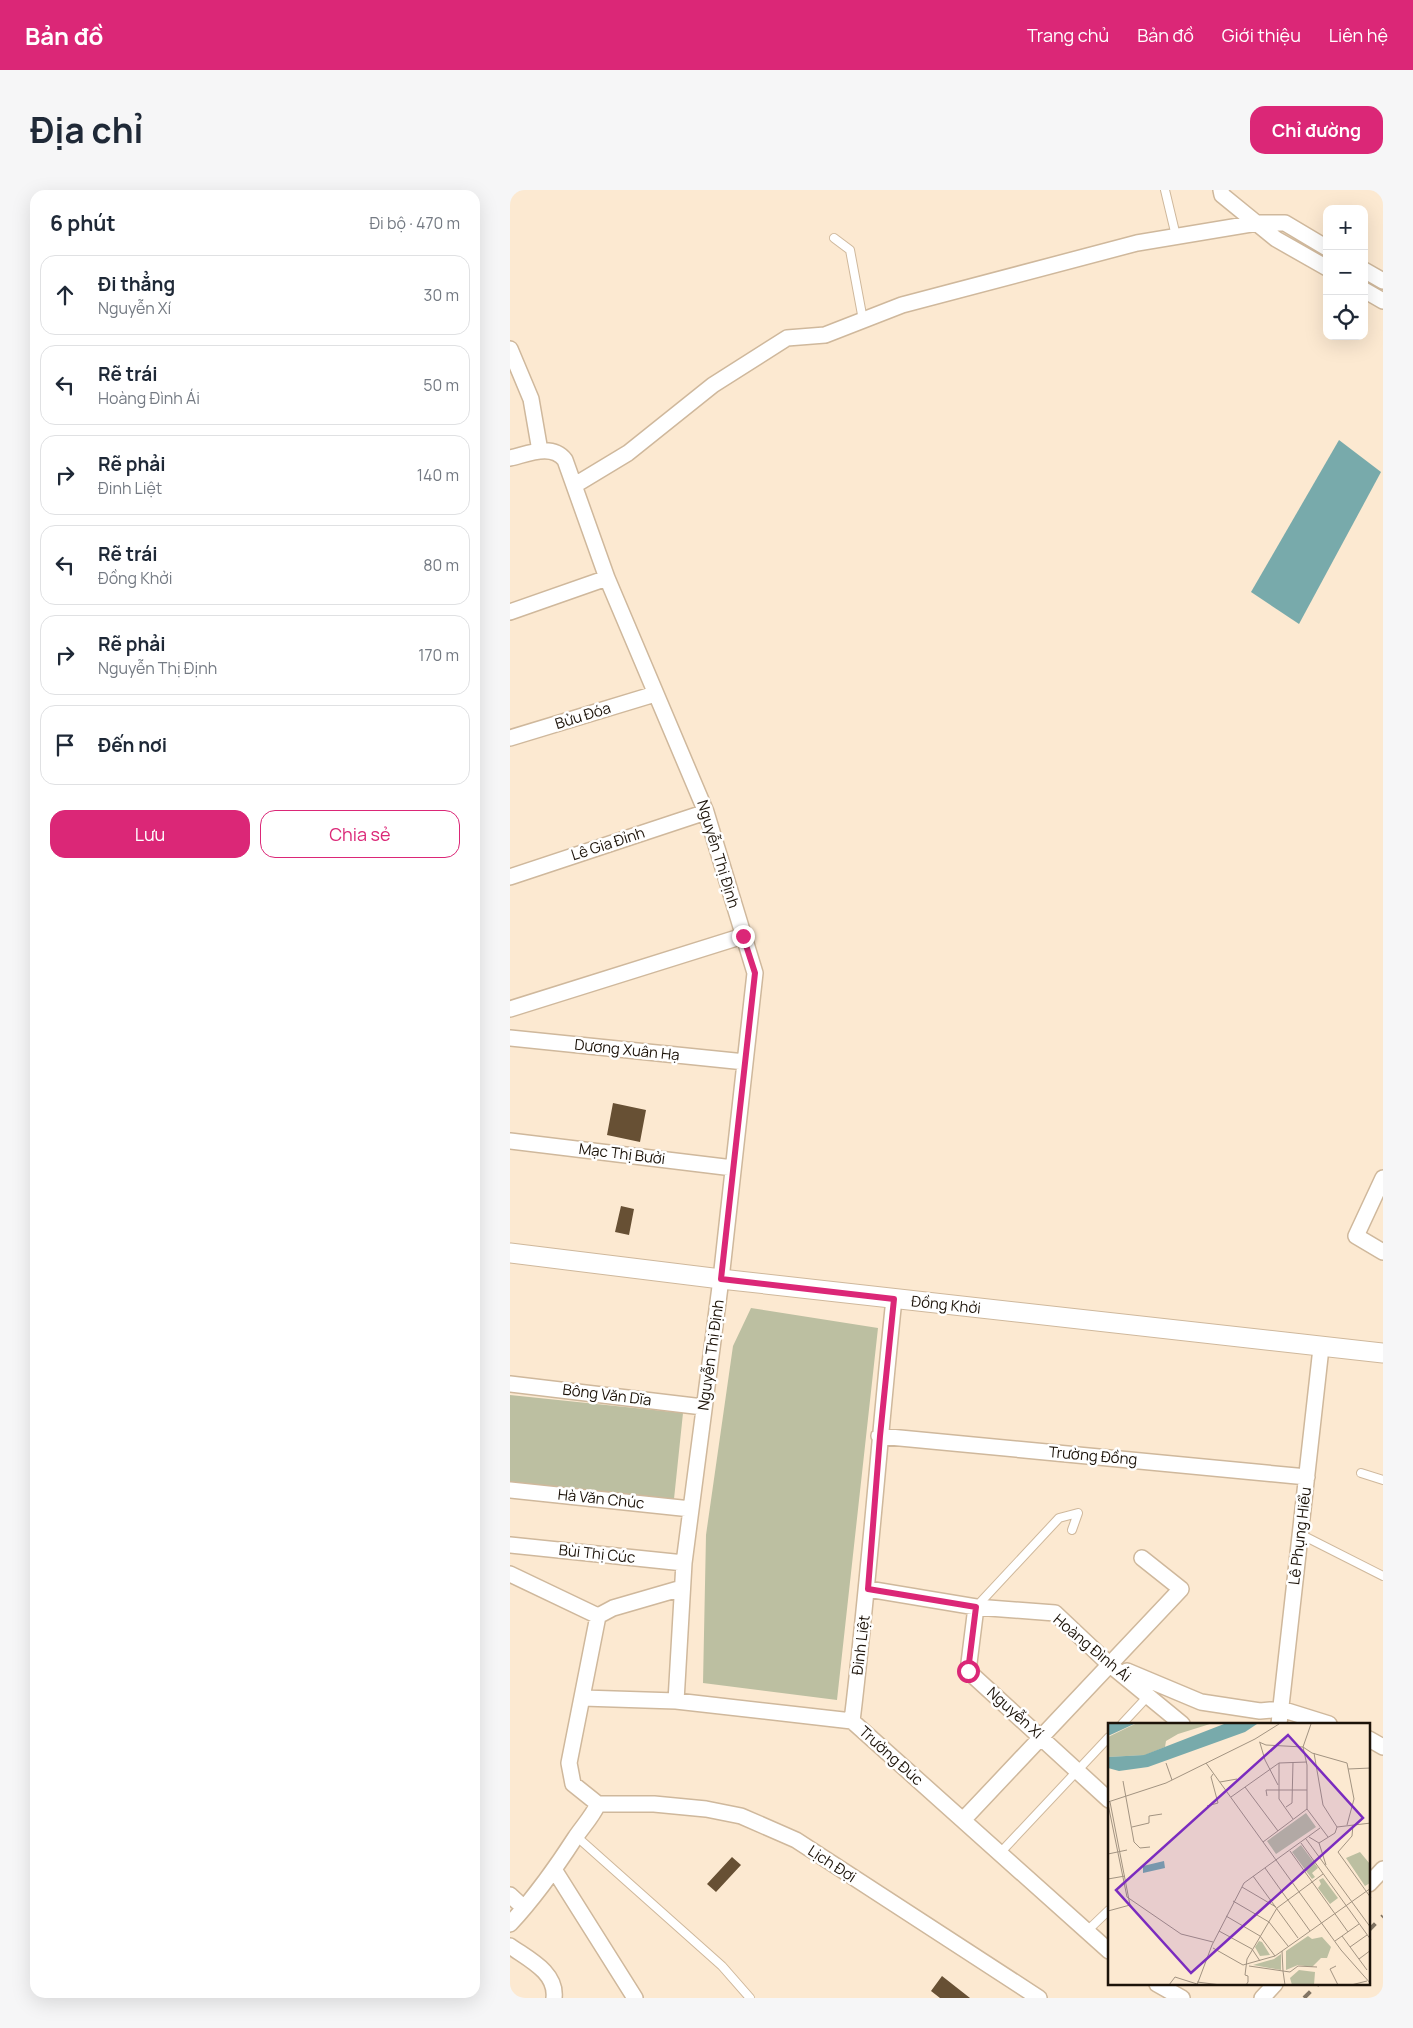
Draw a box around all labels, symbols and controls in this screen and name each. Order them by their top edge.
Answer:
text: Bản đồ [25,19,103,52]
text: Trang chủ [1027,23,1109,47]
text: Bản đồ [1137,23,1194,47]
text: Giới thiệu [1222,23,1301,47]
text: Liên hệ [1329,23,1388,47]
text: Địa chỉ [30,106,143,154]
button: Chỉ đường [1250,106,1383,154]
map controls [1323,205,1368,340]
button: + [1323,205,1368,250]
text: 6 phút [50,209,116,237]
text: Đi bộ · 470 m [369,212,460,234]
button: − [1323,250,1368,295]
text: Đi thẳng [98,271,175,297]
icon: ahead [51,281,79,309]
text: 30 m [424,284,459,306]
button: locate [1323,295,1368,340]
text: Nguyễn Xí [98,297,171,319]
text: Rẽ trái [98,361,158,387]
icon: left [51,371,79,399]
text: 50 m [423,374,459,396]
text: Hoàng Đình Ái [98,387,200,409]
text: Rẽ phải [98,451,166,477]
icon: right [51,461,79,489]
text: 140 m [417,464,459,486]
text: Đinh Liệt [98,477,162,499]
text: Rẽ trái [98,541,158,567]
icon: left [51,551,79,579]
text: 80 m [423,554,459,576]
text: Đồng Khởi [98,567,173,589]
text: Rẽ phải [98,631,166,657]
icon: right [51,641,79,669]
text: 170 m [418,644,459,666]
text: Nguyễn Thị Định [98,657,217,679]
street label: Bửu Đóa [552,697,613,734]
icon: arrive [51,731,79,759]
text: Đến nơi [98,732,167,758]
street label: Nguyễn Thị Định [692,797,745,910]
button: Lưu [50,810,250,858]
button: Chia sẻ [260,810,460,858]
street label: Lê Gia Đỉnh [568,822,647,865]
route end [732,925,755,948]
street label: Dương Xuân Hạ [573,1034,681,1065]
street label: Mạc Thị Bưởi [578,1138,667,1169]
street label: Đồng Khởi [910,1290,982,1319]
street label: Nguyễn Thị Định [692,1298,729,1412]
street label: Bông Văn Dĩa [561,1379,653,1410]
street label: Trường Đồng [1048,1441,1138,1470]
street label: Hà Văn Chúc [557,1484,645,1513]
street label: Lê Phụng Hiểu [1283,1486,1316,1586]
street label: Bùi Thị Cúc [558,1539,636,1568]
street label: Hoàng Đình Ái [1049,1609,1136,1686]
street label: Đinh Liệt [846,1614,875,1676]
route start [957,1660,980,1683]
street label: Nguyễn Xí [983,1682,1048,1744]
street label: Trường Đúc [855,1721,928,1790]
inset map [1108,1723,1371,1986]
street label: Lịch Đợi [804,1840,861,1887]

